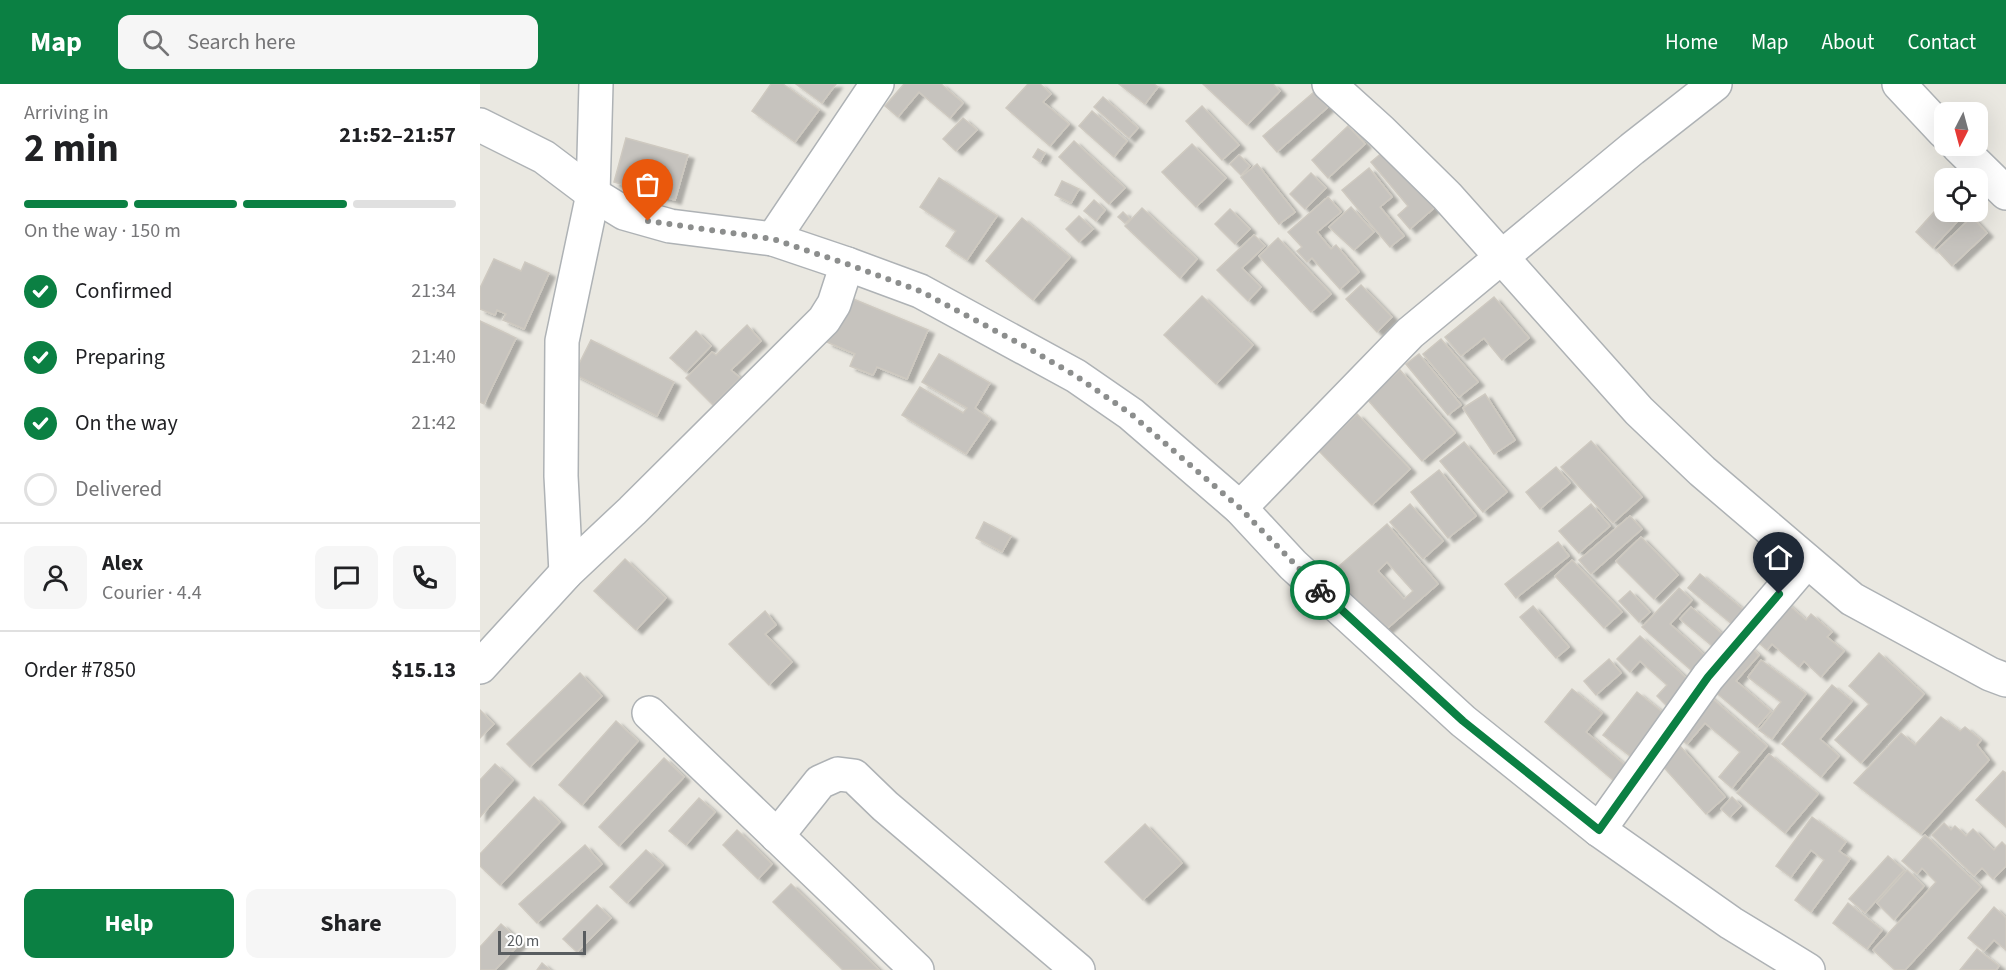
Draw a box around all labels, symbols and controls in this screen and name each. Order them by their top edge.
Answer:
search box [118,15,538,69]
text: Map [30,22,82,62]
icon: search [139,26,172,59]
text: Search here [187,26,296,58]
text: Home [1665,27,1718,57]
text: Map [1751,27,1789,57]
text: About [1822,27,1874,57]
text: Contact [1907,27,1976,57]
text: Arriving in [24,99,109,127]
north arrow [1934,102,1988,156]
map controls [1934,102,1988,222]
text: 21:52–21:57 [339,119,456,151]
text: 2 min [24,121,119,177]
pin [622,159,673,221]
icon: bag [631,168,664,201]
button: locate [1934,168,1988,222]
text: On the way · 150 m [24,217,181,245]
icon: check [24,275,57,308]
text: Confirmed [75,275,172,307]
text: 21:34 [411,277,456,305]
icon: check [24,341,57,374]
text: Preparing [75,341,165,373]
text: 21:40 [411,343,456,371]
icon: check [24,407,57,440]
text: On the way [75,407,178,439]
text: 21:42 [411,409,456,437]
text: Delivered [75,473,162,505]
pin [1753,532,1804,594]
icon: home [1762,541,1795,574]
button: person [24,546,87,609]
button: chat [315,546,378,609]
button: phone [393,546,456,609]
text: Alex [102,547,143,579]
courier [1290,560,1350,620]
icon: bike [1304,574,1337,607]
text: Courier · 4.4 [102,579,202,607]
text: Order #7850 [24,654,136,686]
text: $15.13 [391,654,456,686]
button: Help [24,889,234,958]
button: Share [246,889,456,958]
scale bar [498,928,586,956]
text: 20 m [507,930,539,952]

